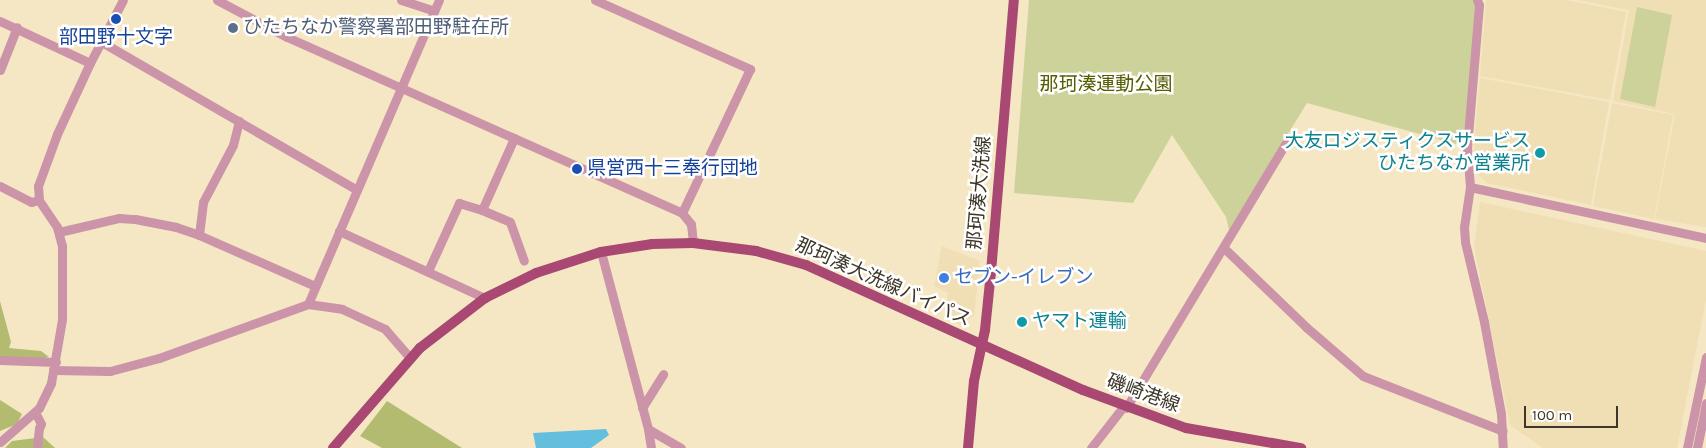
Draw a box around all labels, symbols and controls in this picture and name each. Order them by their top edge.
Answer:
marker: 部田野十文字 [110,13,122,25]
place label: ひたちなか警察署部田野駐在所 [243,17,509,39]
marker: ひたちなか警察署部田野駐在所 [227,22,239,34]
place label: 部田野十文字 [59,27,173,49]
park label: 那珂湊運動公園 [1040,74,1172,96]
place label: 大友ロジスティクスサービス ひたちなか営業所 [1283,131,1530,175]
street label: 那珂湊大洗線 [964,135,996,251]
marker: 大友ロジスティクスサービス ひたちなか営業所 [1534,147,1546,159]
place label: 県営西十三奉行団地 [587,158,758,180]
marker: 県営西十三奉行団地 [571,163,583,175]
street label: 那珂湊大洗線バイパス [792,234,974,332]
place label: セブン-イレブン [954,267,1094,289]
marker: セブン-イレブン [938,272,950,284]
place label: ヤマト運輸 [1032,311,1127,333]
marker: ヤマト運輸 [1016,316,1028,328]
street label: 磯崎港線 [1103,370,1183,418]
scale bar [1526,396,1620,428]
text: 100 m [1532,406,1572,424]

